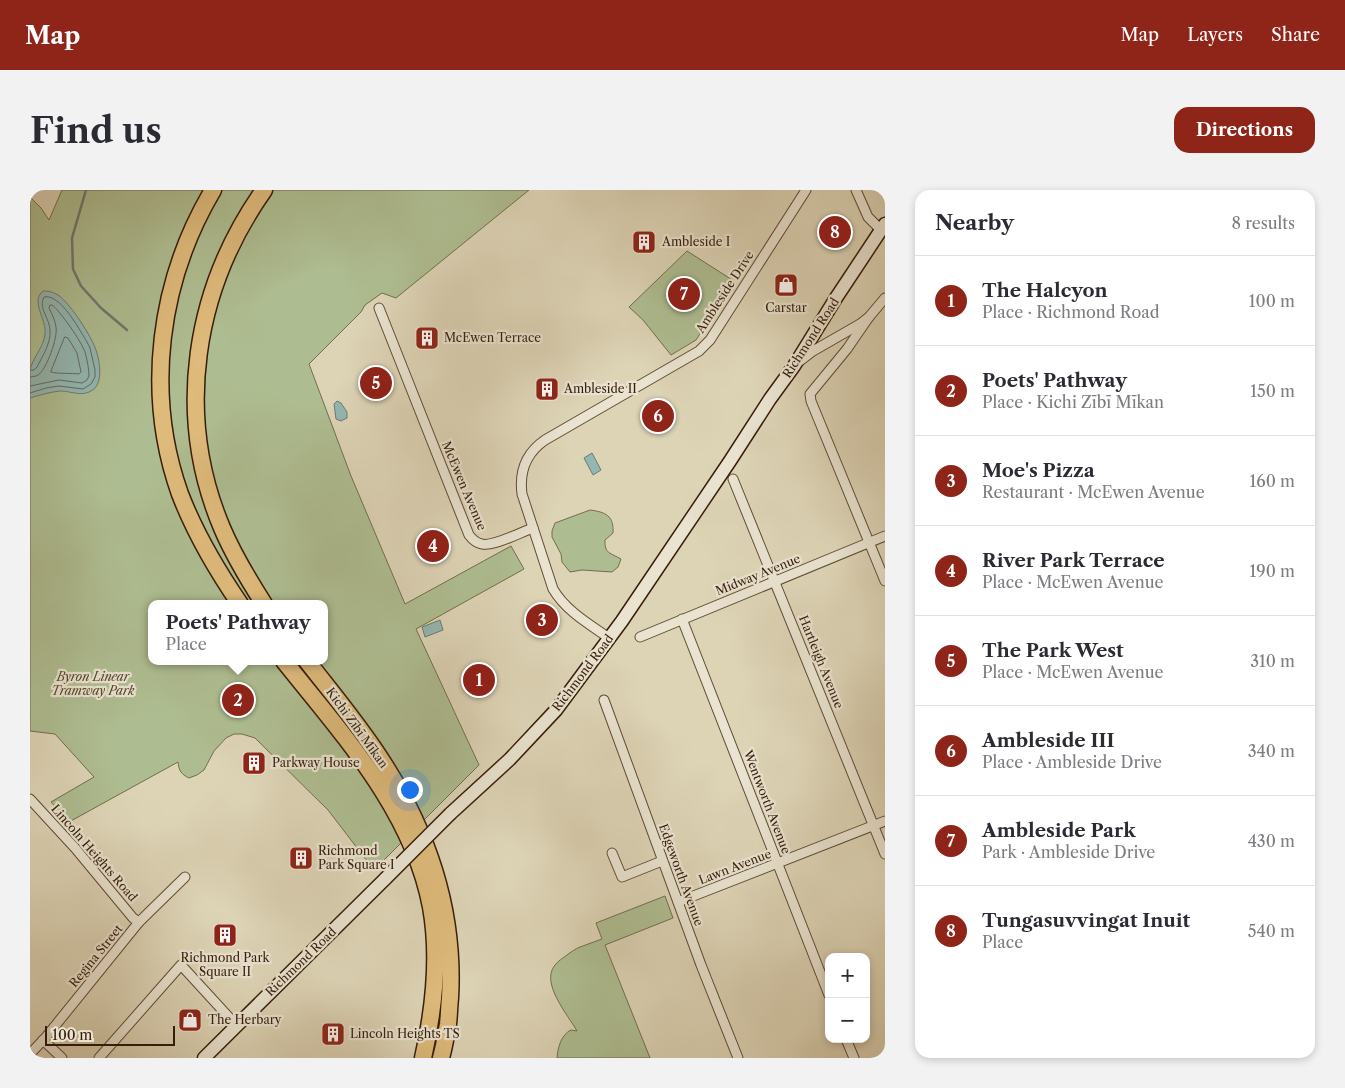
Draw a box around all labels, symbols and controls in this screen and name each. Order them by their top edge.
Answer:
text: Map [25,21,80,50]
text: Map [1121,24,1159,46]
text: Layers [1187,24,1243,46]
text: Share [1271,24,1320,46]
button: Directions [1174,107,1315,153]
text: Find us [30,109,162,152]
text: Nearby [935,210,1014,235]
pin: 8 [819,213,851,251]
text: 8 results [1232,213,1295,233]
building icon: Ambleside I [631,229,657,255]
place label: Ambleside I [661,234,730,249]
street label: Ambleside Drive [692,248,757,336]
shop icon: Carstar [773,272,799,298]
pin: 7 [668,275,700,313]
text: The Halcyon [982,279,1108,302]
text: 1 [947,291,955,311]
text: 100 m [1249,291,1295,311]
street label: Richmond Road [779,294,842,381]
place label: Carstar [765,300,807,315]
text: Place · Richmond Road [982,302,1159,322]
building icon: McEwen Terrace [414,325,440,351]
place label: McEwen Terrace [444,330,541,345]
pin: 5 [360,364,392,402]
text: Poets' Pathway [982,369,1127,392]
building icon: Ambleside II [534,376,560,402]
place label: Ambleside II [563,381,637,396]
text: 2 [946,381,956,401]
text: 150 m [1250,381,1295,401]
text: Place · Kichi Zībī Mīkan [982,392,1164,412]
pin: 6 [642,397,674,435]
street label: McEwen Avenue [439,439,490,533]
text: Moe's Pizza [982,459,1095,482]
text: 3 [946,471,956,491]
text: 160 m [1250,471,1295,491]
text: Restaurant · McEwen Avenue [982,482,1205,502]
pin: 4 [417,527,449,565]
text: River Park Terrace [982,549,1165,572]
street label: Midway Avenue [713,551,803,598]
text: 4 [946,561,956,581]
text: 190 m [1250,561,1295,581]
text: Place · McEwen Avenue [982,572,1164,592]
popup [148,600,328,665]
pin: 3 [526,601,558,639]
text: Poets' Pathway [166,611,310,634]
street label: Hartleigh Avenue [796,613,847,711]
street label: Richmond Road [549,631,617,714]
text: Place [166,634,207,654]
text: The Park West [982,639,1124,662]
text: 5 [947,651,955,671]
text: 310 m [1250,651,1295,671]
pin: 1 [463,661,495,699]
text: Place · McEwen Avenue [982,662,1164,682]
park label: Byron Linear Tramway Park [52,669,135,698]
pin: 2 [222,681,254,719]
street label: Kichi Zībī Mīkan [323,685,392,771]
text: Ambleside III [982,729,1114,752]
text: 6 [946,741,956,761]
text: 340 m [1248,741,1295,761]
street label: Wentworth Avenue [740,747,794,856]
building icon: Parkway House [241,750,267,776]
text: Place · Ambleside Drive [982,752,1162,772]
place label: Parkway House [272,755,360,770]
your location [397,777,423,803]
street label: Lincoln Heights Road [48,801,141,905]
text: Ambleside Park [982,819,1136,842]
street label: Edgeworth Avenue [656,822,707,928]
text: 7 [947,831,955,851]
text: 430 m [1248,831,1295,851]
text: Park · Ambleside Drive [982,842,1155,862]
place label: Richmond Park Square I [318,843,395,872]
building icon: Richmond Park Square I [288,845,314,871]
street label: Lawn Avenue [696,846,774,887]
text: Tungasuvvingat Inuit [982,909,1190,932]
street label: Regina Street [66,921,126,990]
text: 8 [946,921,956,941]
text: 540 m [1248,921,1295,941]
building icon: Richmond Park Square II [212,922,238,948]
street label: Richmond Road [262,924,340,999]
text: Place [982,932,1023,952]
place label: Richmond Park Square II [181,950,270,979]
map controls [825,953,870,1043]
button: + [825,953,870,998]
button: − [825,998,870,1043]
shop icon: The Herbary [177,1007,203,1033]
place label: The Herbary [208,1012,282,1027]
building icon: Lincoln Heights TS [320,1021,346,1047]
scale bar [45,1023,175,1046]
text: 100 m [52,1026,92,1044]
place label: Lincoln Heights TS [350,1026,460,1041]

